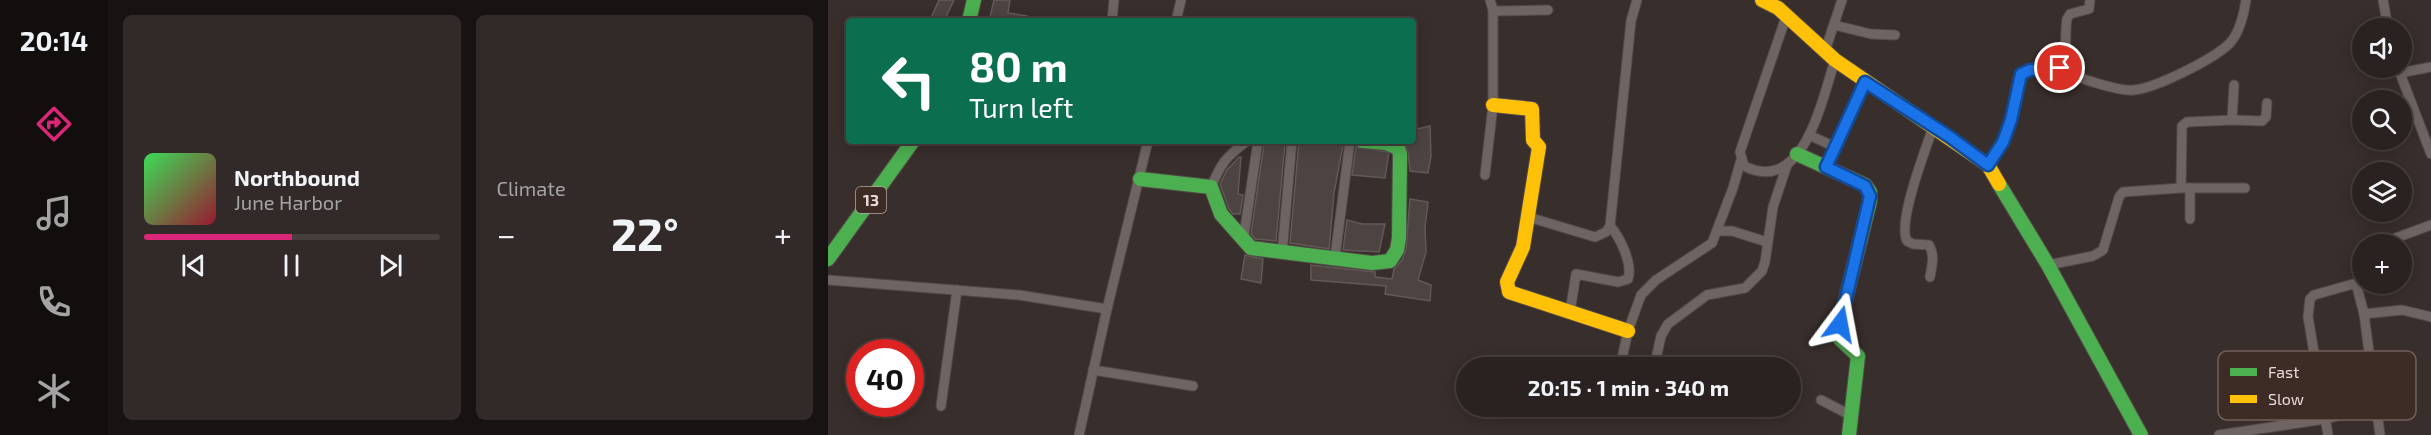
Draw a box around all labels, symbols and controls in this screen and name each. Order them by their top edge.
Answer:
map controls [2352,18,2412,294]
button: sound [2352,18,2412,78]
text: 20:14 [20,24,88,56]
text: 80 m [969,40,1068,90]
icon: left [870,42,948,120]
pin [2034,42,2085,93]
icon: arrive [2043,51,2076,84]
button: search [2352,90,2412,150]
text: Turn left [969,91,1073,123]
icon: directions [33,103,75,145]
button: layers [2352,162,2412,222]
text: Northbound [234,164,360,190]
text: Climate [497,176,566,200]
road number: 13 [856,187,886,213]
text: June Harbor [234,190,342,214]
icon: music [33,192,75,234]
text: 22° [611,206,679,260]
text: − [497,214,516,254]
text: + [774,214,792,254]
button: + [2352,234,2412,294]
icon: previous [177,249,210,282]
icon: pause [275,249,308,282]
icon: next [374,249,407,282]
icon: phone [33,281,75,323]
position arrow [1808,292,1872,356]
speed limit sign: 40 [846,339,924,417]
legend [2218,351,2416,420]
text: Fast [2268,362,2299,381]
icon: climate [33,370,75,412]
text: 20:15 · 1 min · 340 m [1528,374,1729,400]
text: Slow [2268,389,2304,408]

